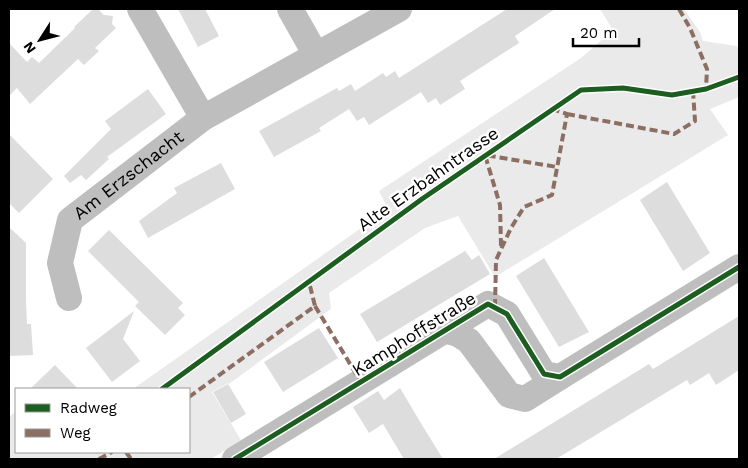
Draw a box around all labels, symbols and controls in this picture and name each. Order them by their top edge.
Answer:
north arrow [15,15,65,65]
scale bar [573,15,639,47]
text: 20 m [580,24,618,42]
text: N [20,39,39,57]
street label: Alte Erzbahntrasse [353,122,502,235]
street label: Am Erzschacht [69,126,188,224]
street label: Kamphoffstraße [348,287,479,380]
legend [15,388,190,453]
text: Radweg [60,399,117,417]
text: Weg [60,424,91,442]

